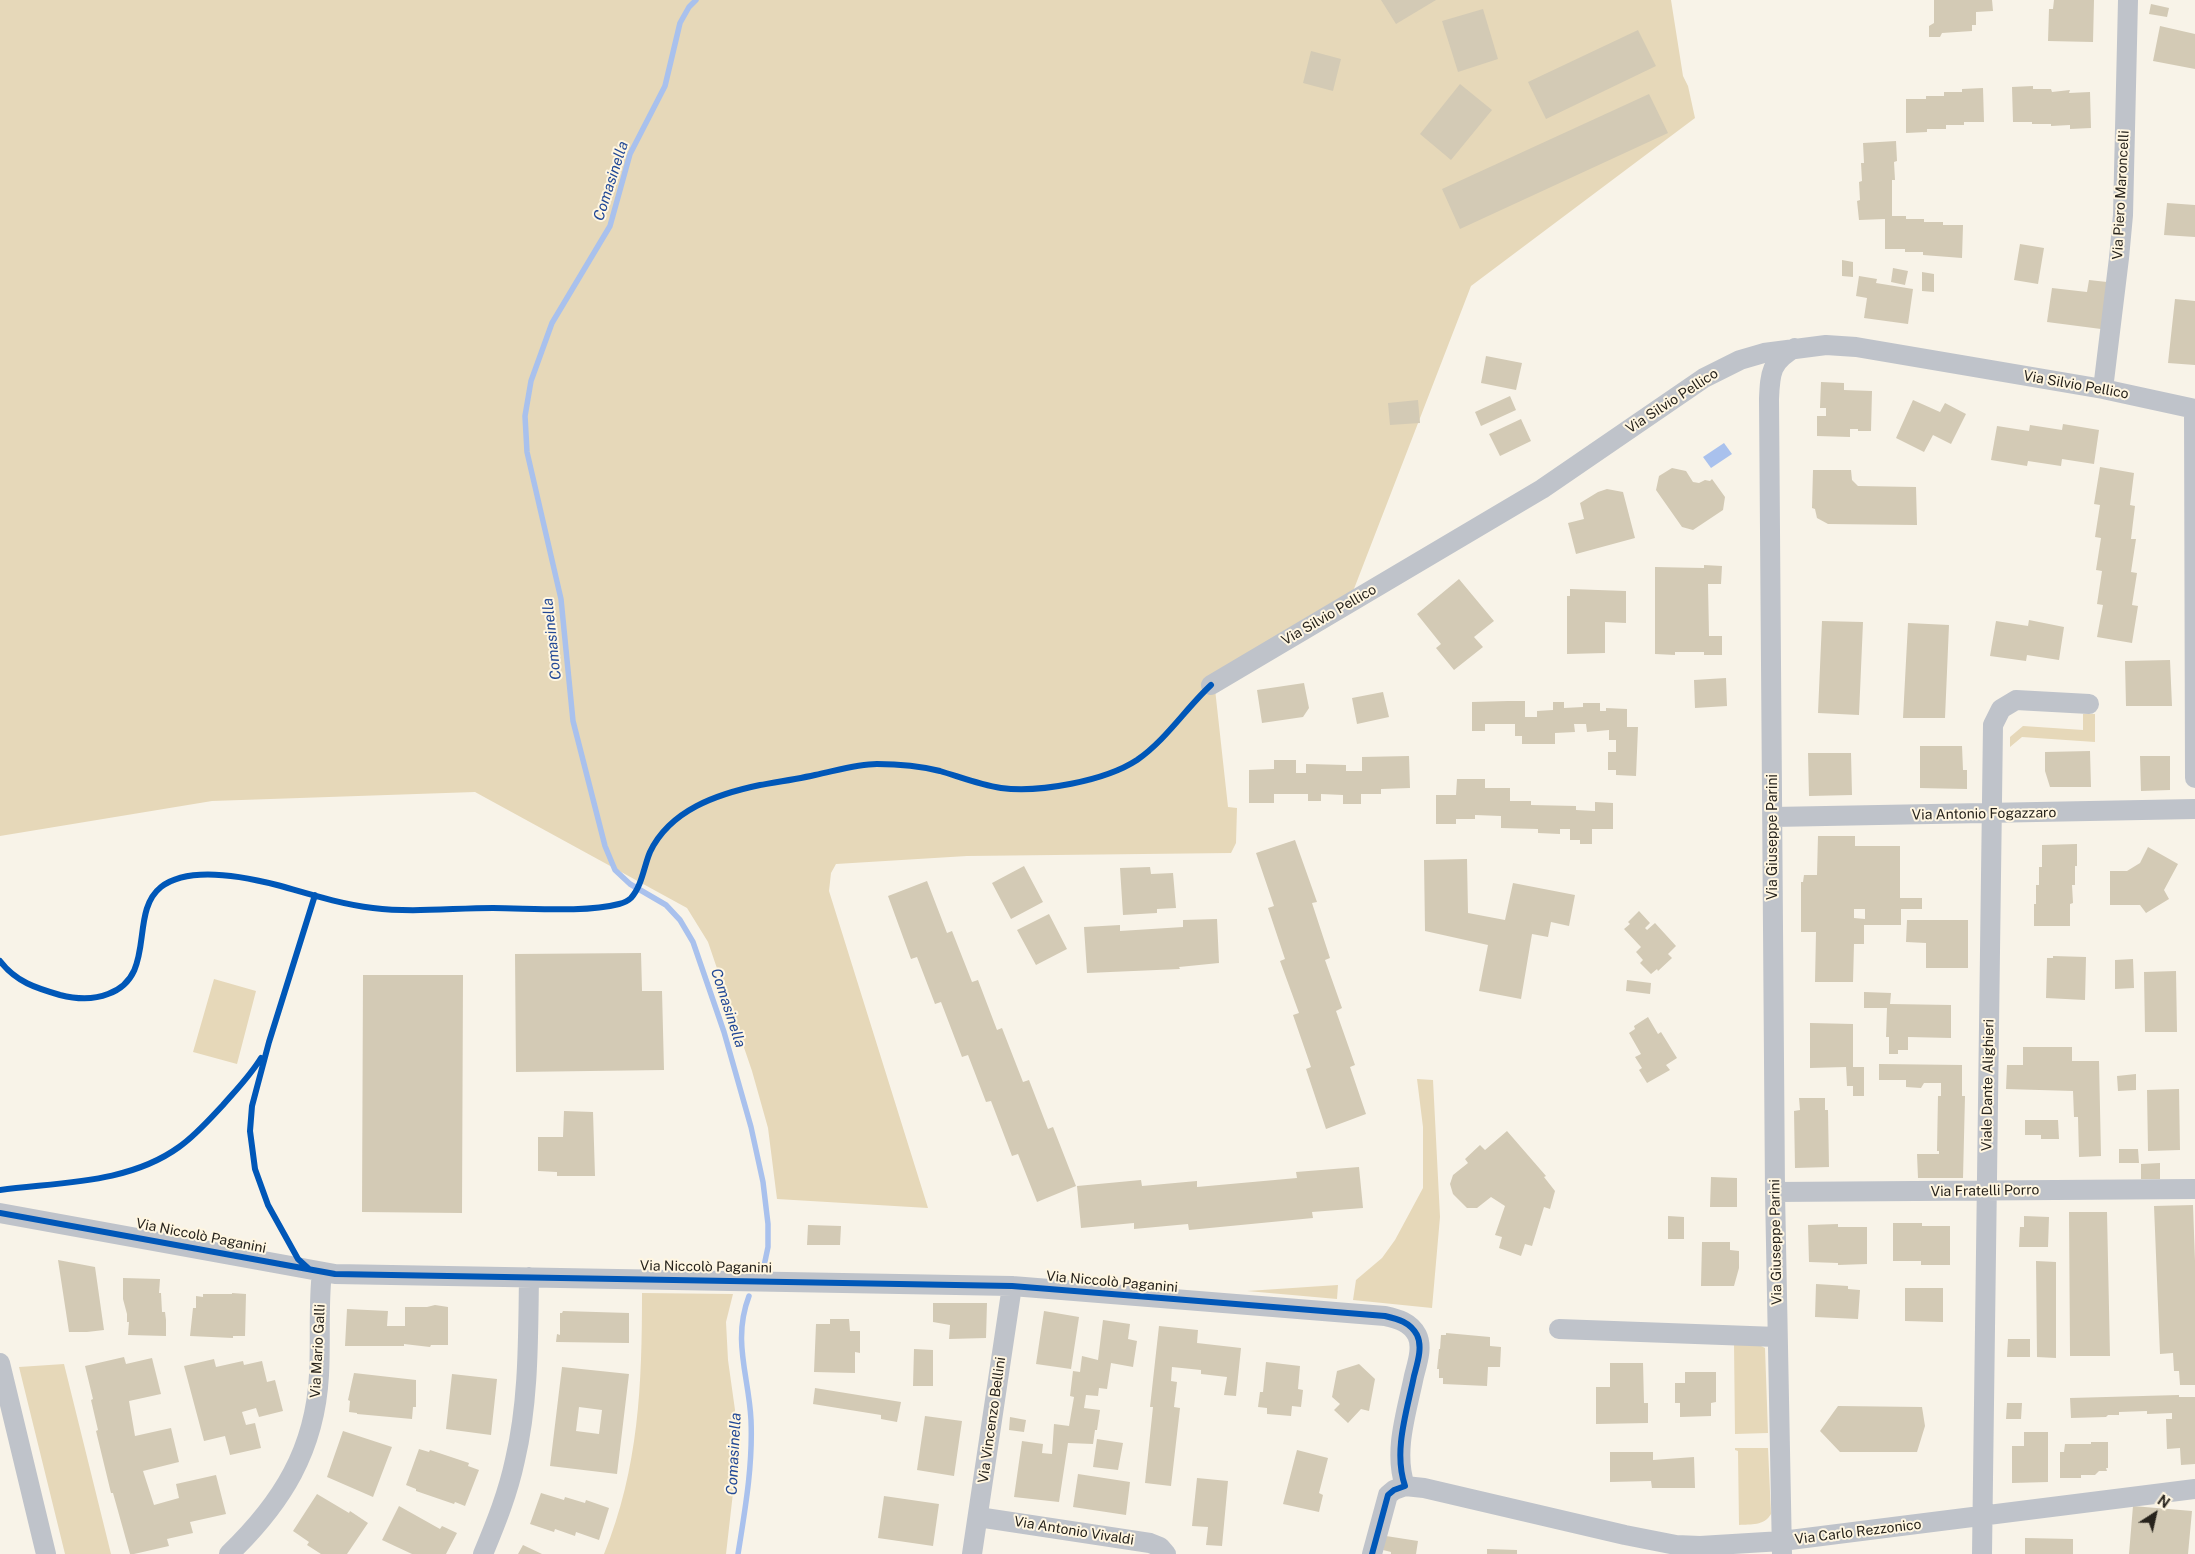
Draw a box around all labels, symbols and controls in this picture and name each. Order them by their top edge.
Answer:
street label: Via Piero Maroncelli [2109,130,2133,260]
water label: Comasinella [590,139,632,223]
street label: Via Silvio Pellico [1623,365,1721,437]
street label: Via Silvio Pellico [2022,367,2130,403]
street label: Via Silvio Pellico [1279,581,1379,649]
water label: Comasinella [539,597,565,681]
street label: Via Giuseppe Parini [1765,774,1781,900]
street label: Via Antonio Fogazzaro [1912,804,2056,824]
water label: Comasinella [707,966,749,1050]
street label: Viale Dante Alighieri [1978,1019,1998,1151]
street label: Via Giuseppe Parini [1767,1179,1785,1305]
street label: Via Fratelli Porro [1931,1182,2039,1200]
street label: Via Niccolò Paganini [134,1215,268,1257]
street label: Via Niccolò Paganini [640,1257,772,1277]
street label: Via Niccolò Paganini [1045,1268,1179,1296]
street label: Via Mario Galli [307,1304,329,1398]
street label: Via Vincenzo Bellini [975,1356,1009,1484]
water label: Comasinella [723,1412,745,1496]
north arrow [2130,1489,2180,1539]
text: N [2155,1492,2173,1511]
street label: Via Antonio Vivaldi [1013,1513,1135,1549]
street label: Via Carlo Rezzonico [1794,1516,1922,1548]

